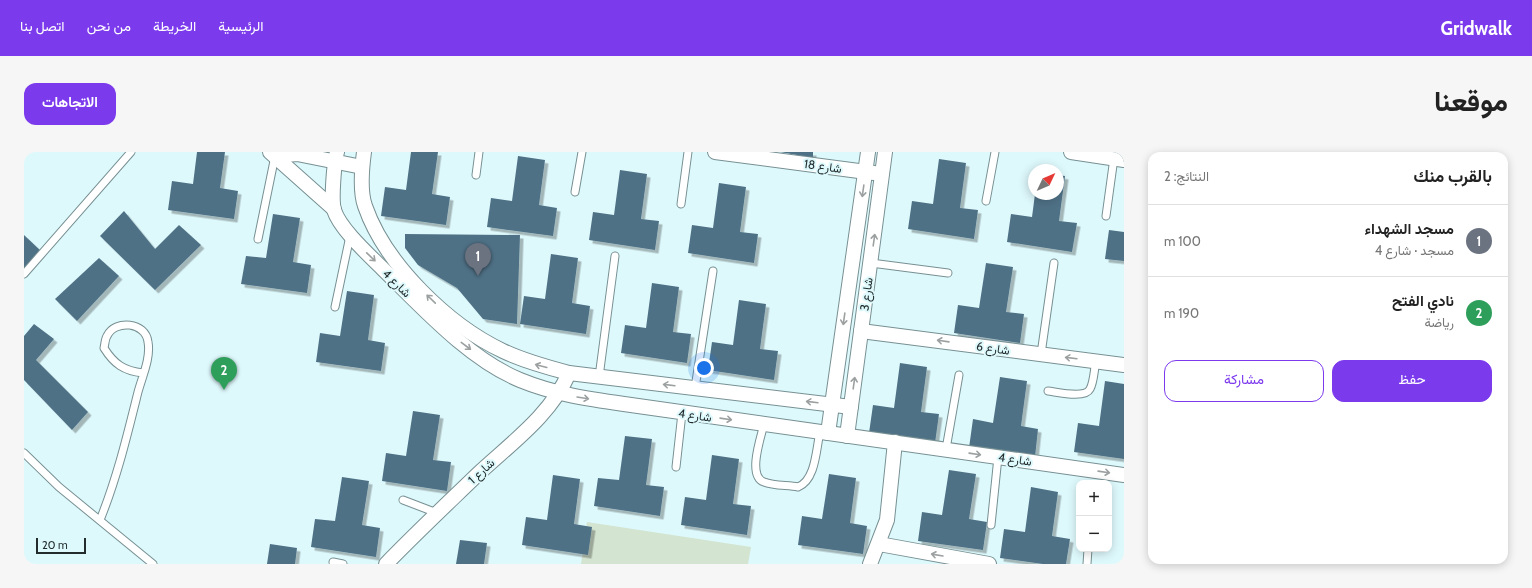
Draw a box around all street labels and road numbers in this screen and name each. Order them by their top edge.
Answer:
street label: شارع 18 [803,156,843,178]
street label: شارع 4 [378,266,414,302]
street label: شارع 3 [856,276,878,312]
street label: شارع 6 [975,338,1011,360]
street label: شارع 4 [677,405,713,427]
street label: شارع 4 [997,449,1033,471]
street label: شارع 1 [465,455,499,488]

